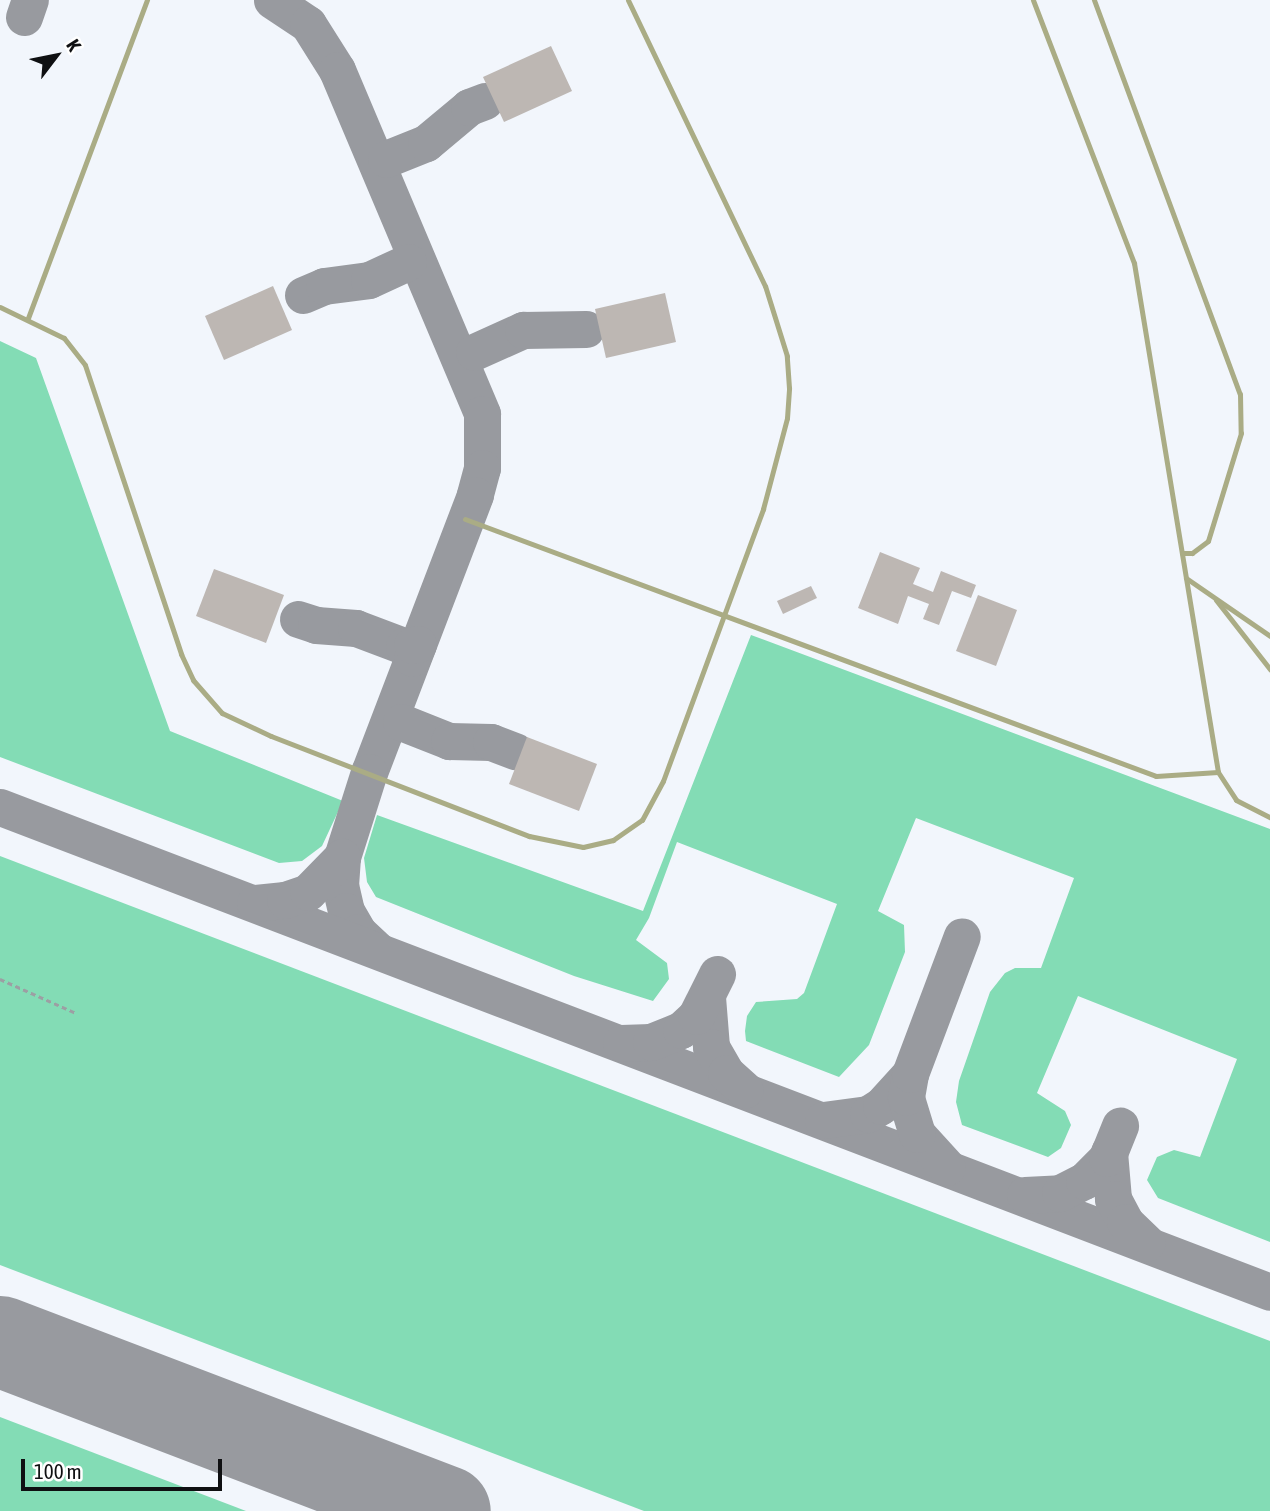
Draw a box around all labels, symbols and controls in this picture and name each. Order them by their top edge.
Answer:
north arrow [21,21,91,91]
text: K [62,35,86,55]
scale bar [24,1444,226,1488]
text: 100 m [34,1459,82,1483]

